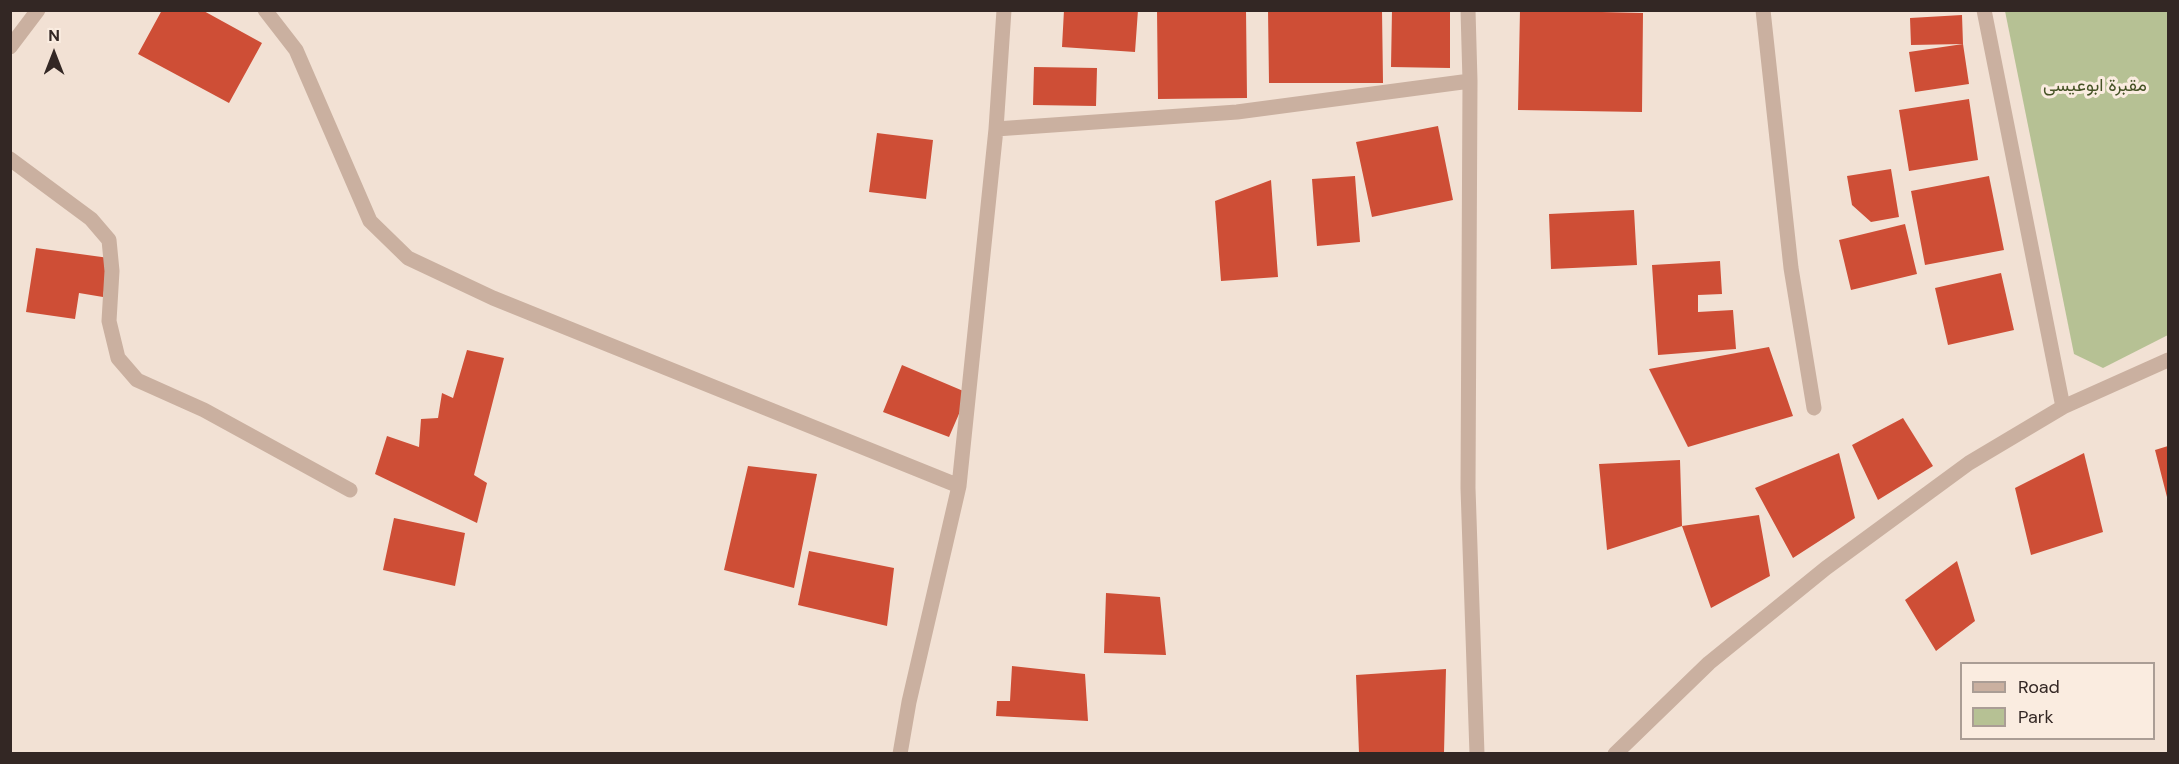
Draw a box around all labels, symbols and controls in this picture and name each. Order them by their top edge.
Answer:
north arrow [24,24,84,84]
text: N [48,25,60,46]
park label: مقبرة ابوعيسى [2043,75,2147,97]
legend [1960,662,2155,740]
text: Road [2018,675,2060,699]
text: Park [2018,705,2054,729]

